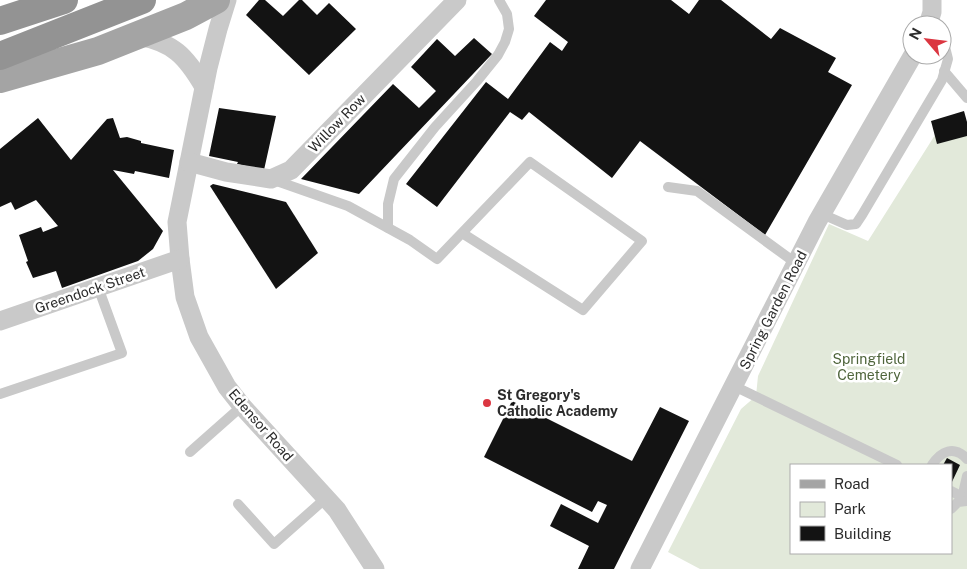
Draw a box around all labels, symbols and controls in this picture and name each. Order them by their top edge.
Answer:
north arrow [902,15,952,65]
text: N [906,25,925,42]
street label: Willow Row [305,90,369,155]
street label: Spring Garden Road [736,248,810,372]
street label: Greendock Street [33,264,147,316]
park label: Springfield Cemetery [833,351,905,383]
street label: Edensor Road [225,386,297,464]
place label: St Gregory's Catholic Academy [497,387,618,419]
marker: St Gregory's Catholic Academy [481,397,493,409]
legend [790,464,952,554]
text: Road [834,475,870,492]
text: Park [834,500,866,517]
text: Building [834,525,892,542]

